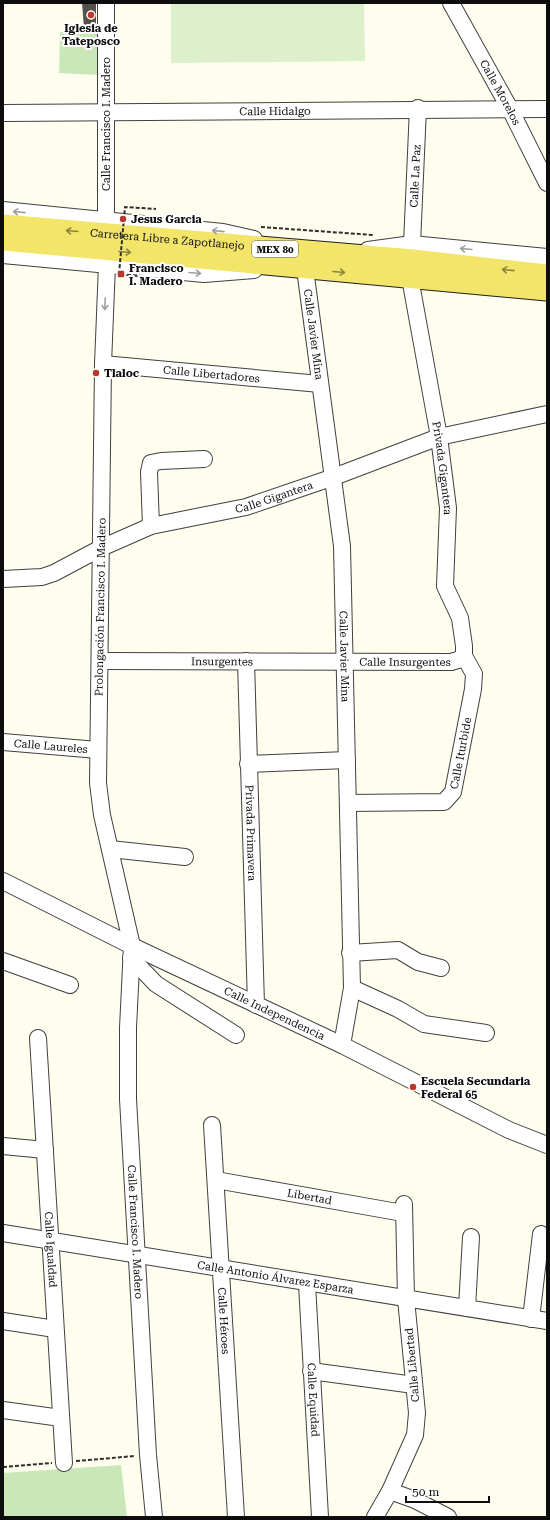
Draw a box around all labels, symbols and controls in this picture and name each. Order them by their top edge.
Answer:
marker: Iglesia de Tateposco [86,10,96,20]
place label: Iglesia de Tateposco [62,22,120,48]
street label: Calle Francisco I. Madero [100,57,113,191]
street label: Calle Morelos [477,58,523,127]
street label: Calle Hidalgo [239,105,311,118]
street label: Calle La Paz [408,144,423,208]
one-way arrow [13,208,26,215]
place label: Jesus Garcia [131,213,202,226]
marker: Jesus Garcia [118,214,128,224]
street label: Carretera Libre a Zapotlanejo [90,226,245,253]
one-way arrow [66,227,79,234]
one-way arrow [212,228,225,235]
road number: MEX 80 [252,241,298,257]
one-way arrow [460,246,473,253]
one-way arrow [118,248,131,256]
place label: Francisco I. Madero [129,262,184,288]
one-way arrow [502,267,515,274]
one-way arrow [332,268,345,275]
marker: Francisco I. Madero [116,269,126,279]
one-way arrow [188,269,201,277]
street label: Calle Javier Mina [301,288,326,381]
one-way arrow [102,297,109,310]
street label: Calle Libertadores [163,364,260,385]
place label: Tlaloc [104,367,140,380]
marker: Tlaloc [91,368,101,378]
street label: Privada Gigantera [429,420,454,515]
street label: Calle Gigantera [234,479,315,516]
street label: Prolongación Francisco I. Madero [92,517,109,696]
street label: Calle Javier Mina [336,611,352,702]
street label: Insurgentes [191,655,253,668]
street label: Calle Insurgentes [359,656,451,669]
street label: Calle Iturbide [448,716,474,790]
street label: Calle Laureles [13,737,88,756]
street label: Privada Primavera [243,785,258,881]
street label: Calle Independencia [222,984,327,1043]
place label: Escuela Secundaria Federal 65 [421,1075,531,1101]
marker: Escuela Secundaria Federal 65 [408,1082,418,1092]
street label: Calle Francisco I. Madero [125,1165,145,1300]
street label: Libertad [286,1187,333,1207]
street label: Calle Igualdad [42,1211,59,1288]
street label: Calle Antonio Álvarez Esparza [196,1259,354,1297]
street label: Calle Héroes [215,1287,232,1355]
street label: Calle Libertad [403,1327,422,1403]
street label: Calle Equidad [304,1363,322,1437]
scale bar [406,1478,489,1504]
text: 50 m [412,1485,439,1499]

